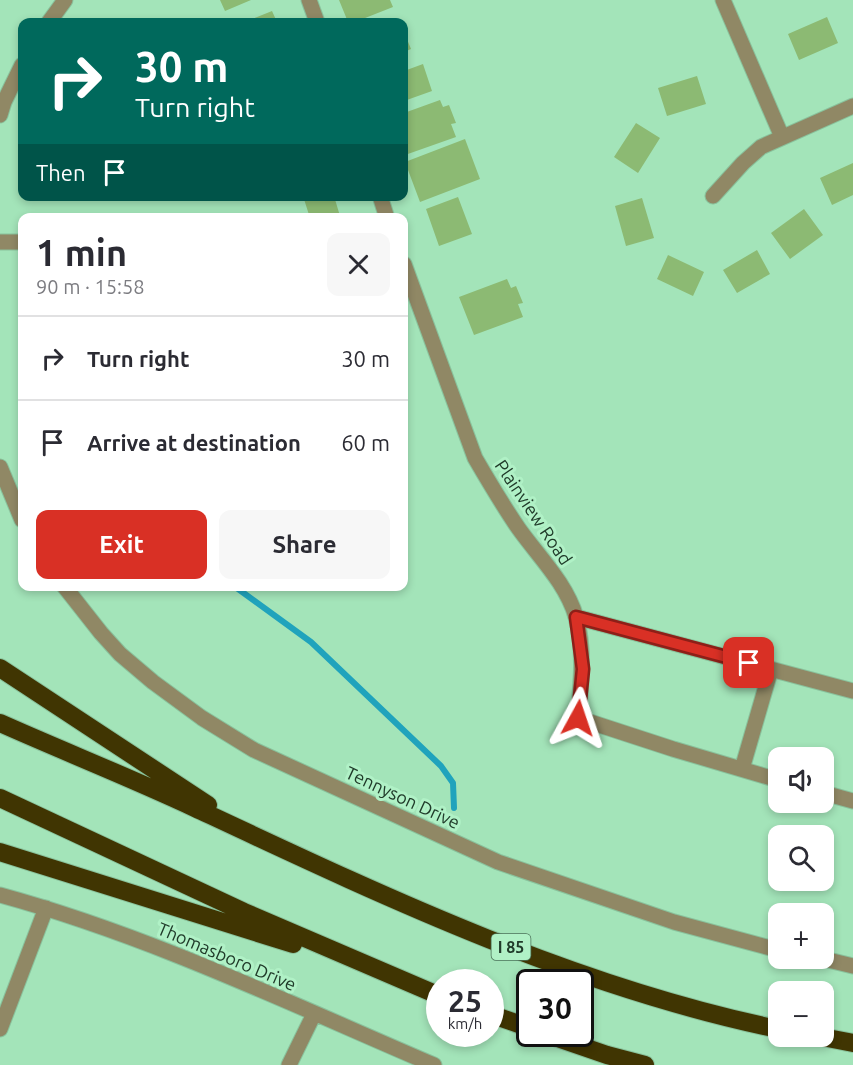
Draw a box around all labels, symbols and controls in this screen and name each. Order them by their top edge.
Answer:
icon: right [36,42,114,120]
text: 30 m [135,43,229,90]
text: Turn right [135,92,255,122]
icon: arrive [98,156,131,189]
text: Then [36,160,86,185]
text: 1 min [36,232,127,273]
button: close [327,233,390,296]
text: 90 m · 15:58 [36,275,145,298]
icon: right [36,342,69,375]
text: Turn right [87,346,189,371]
text: 30 m [341,346,390,371]
icon: arrive [36,426,69,459]
text: Arrive at destination [87,430,301,455]
text: 60 m [341,430,390,455]
street label: Plainview Road [492,456,576,568]
button: Exit [36,510,207,579]
button: Share [219,510,390,579]
pin [723,637,774,688]
icon: arrive [732,646,765,679]
position arrow [546,686,610,750]
map controls [768,747,834,1047]
button: sound [768,747,834,813]
street label: Tennyson Drive [343,762,463,832]
button: search [768,825,834,891]
button: + [768,903,834,969]
street label: Thomasboro Drive [155,918,299,994]
road number: I 85 [492,934,530,960]
speed limit sign: 30 [516,969,594,1047]
button: − [768,981,834,1047]
text: 25 [448,984,482,1018]
text: km/h [448,1015,482,1032]

